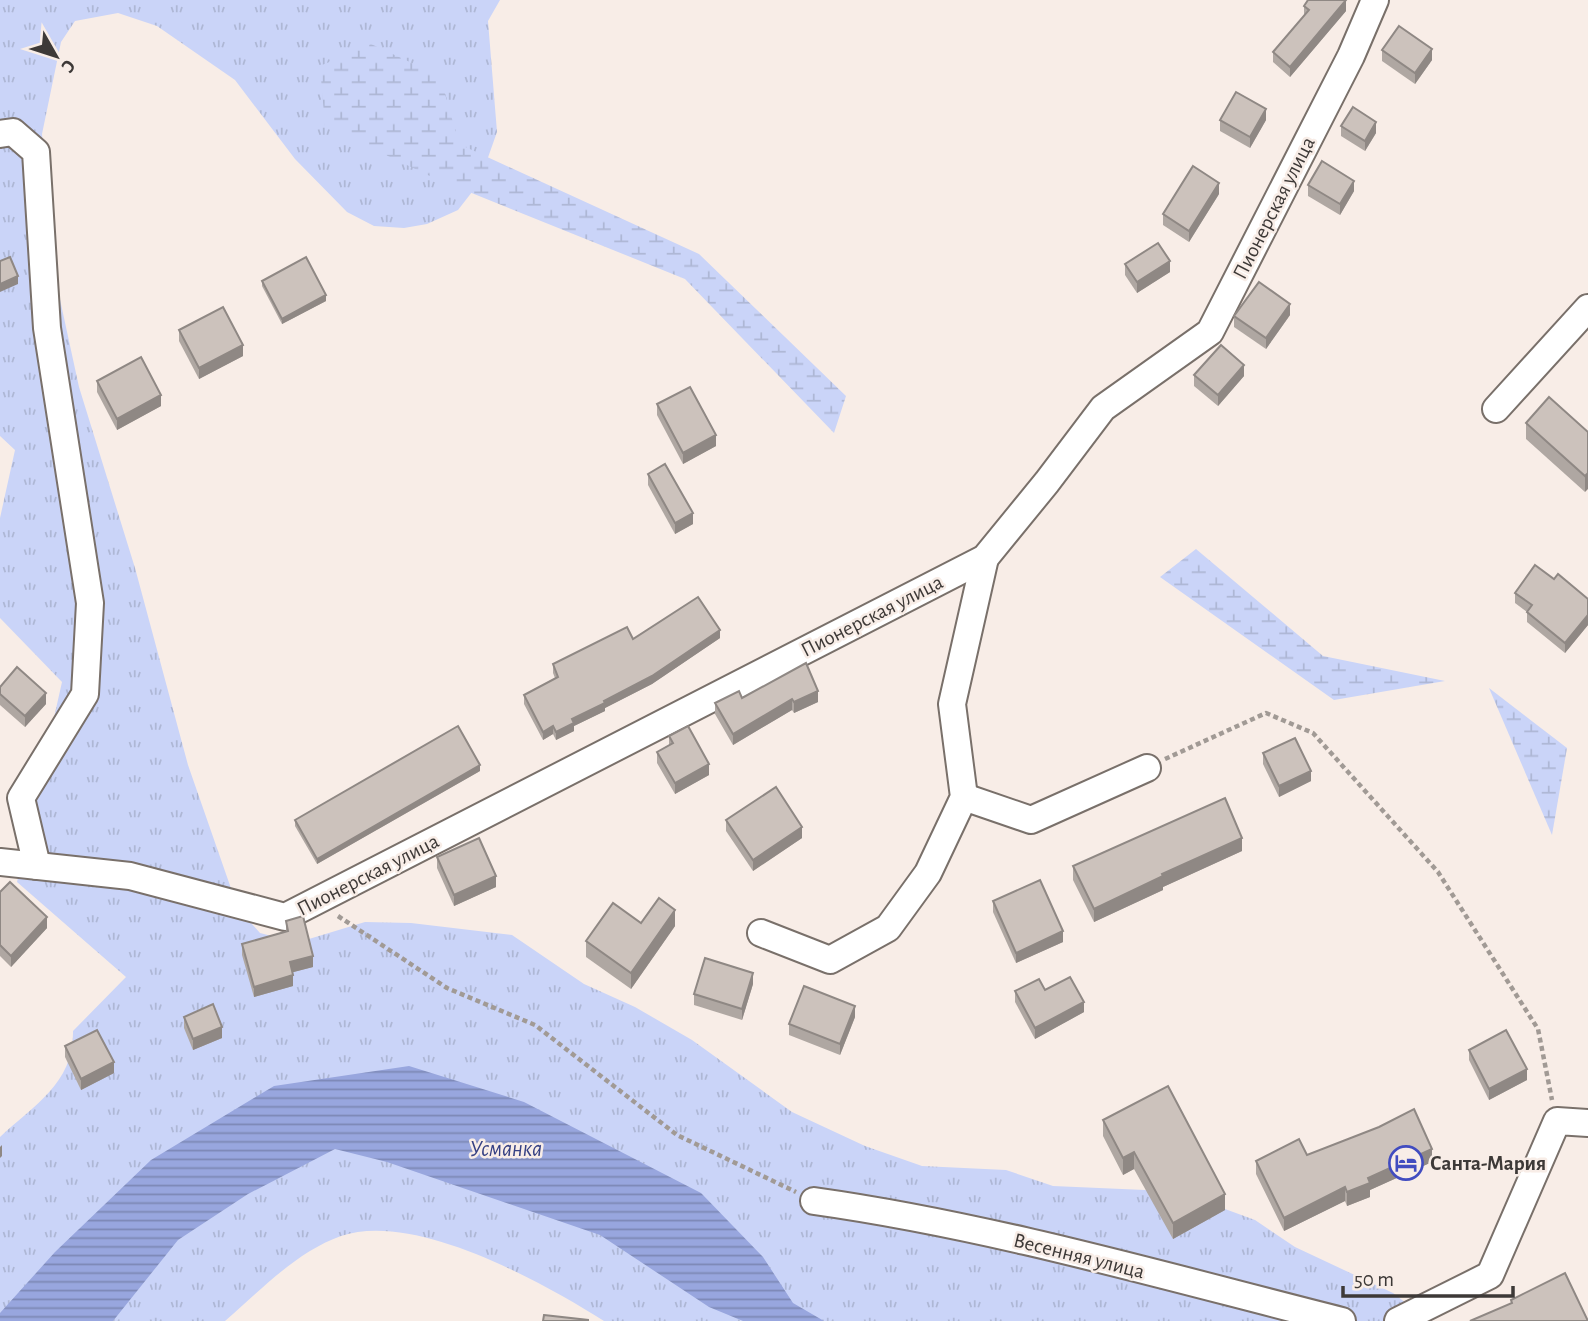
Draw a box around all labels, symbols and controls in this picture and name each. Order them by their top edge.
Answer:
north arrow [21,21,91,91]
text: С [57,56,79,76]
street label: Пионерская улица [1229,133,1319,282]
street label: Пионерская улица [798,571,947,661]
street label: Пионерская улица [294,830,443,920]
water label: Усманка [470,1138,542,1161]
hotel icon: Санта-Мария [1387,1144,1425,1182]
place label: Санта-Мария [1430,1153,1546,1174]
street label: Весенняя улица [1011,1230,1147,1283]
scale bar [1343,1254,1513,1298]
text: 50 m [1354,1269,1394,1290]

